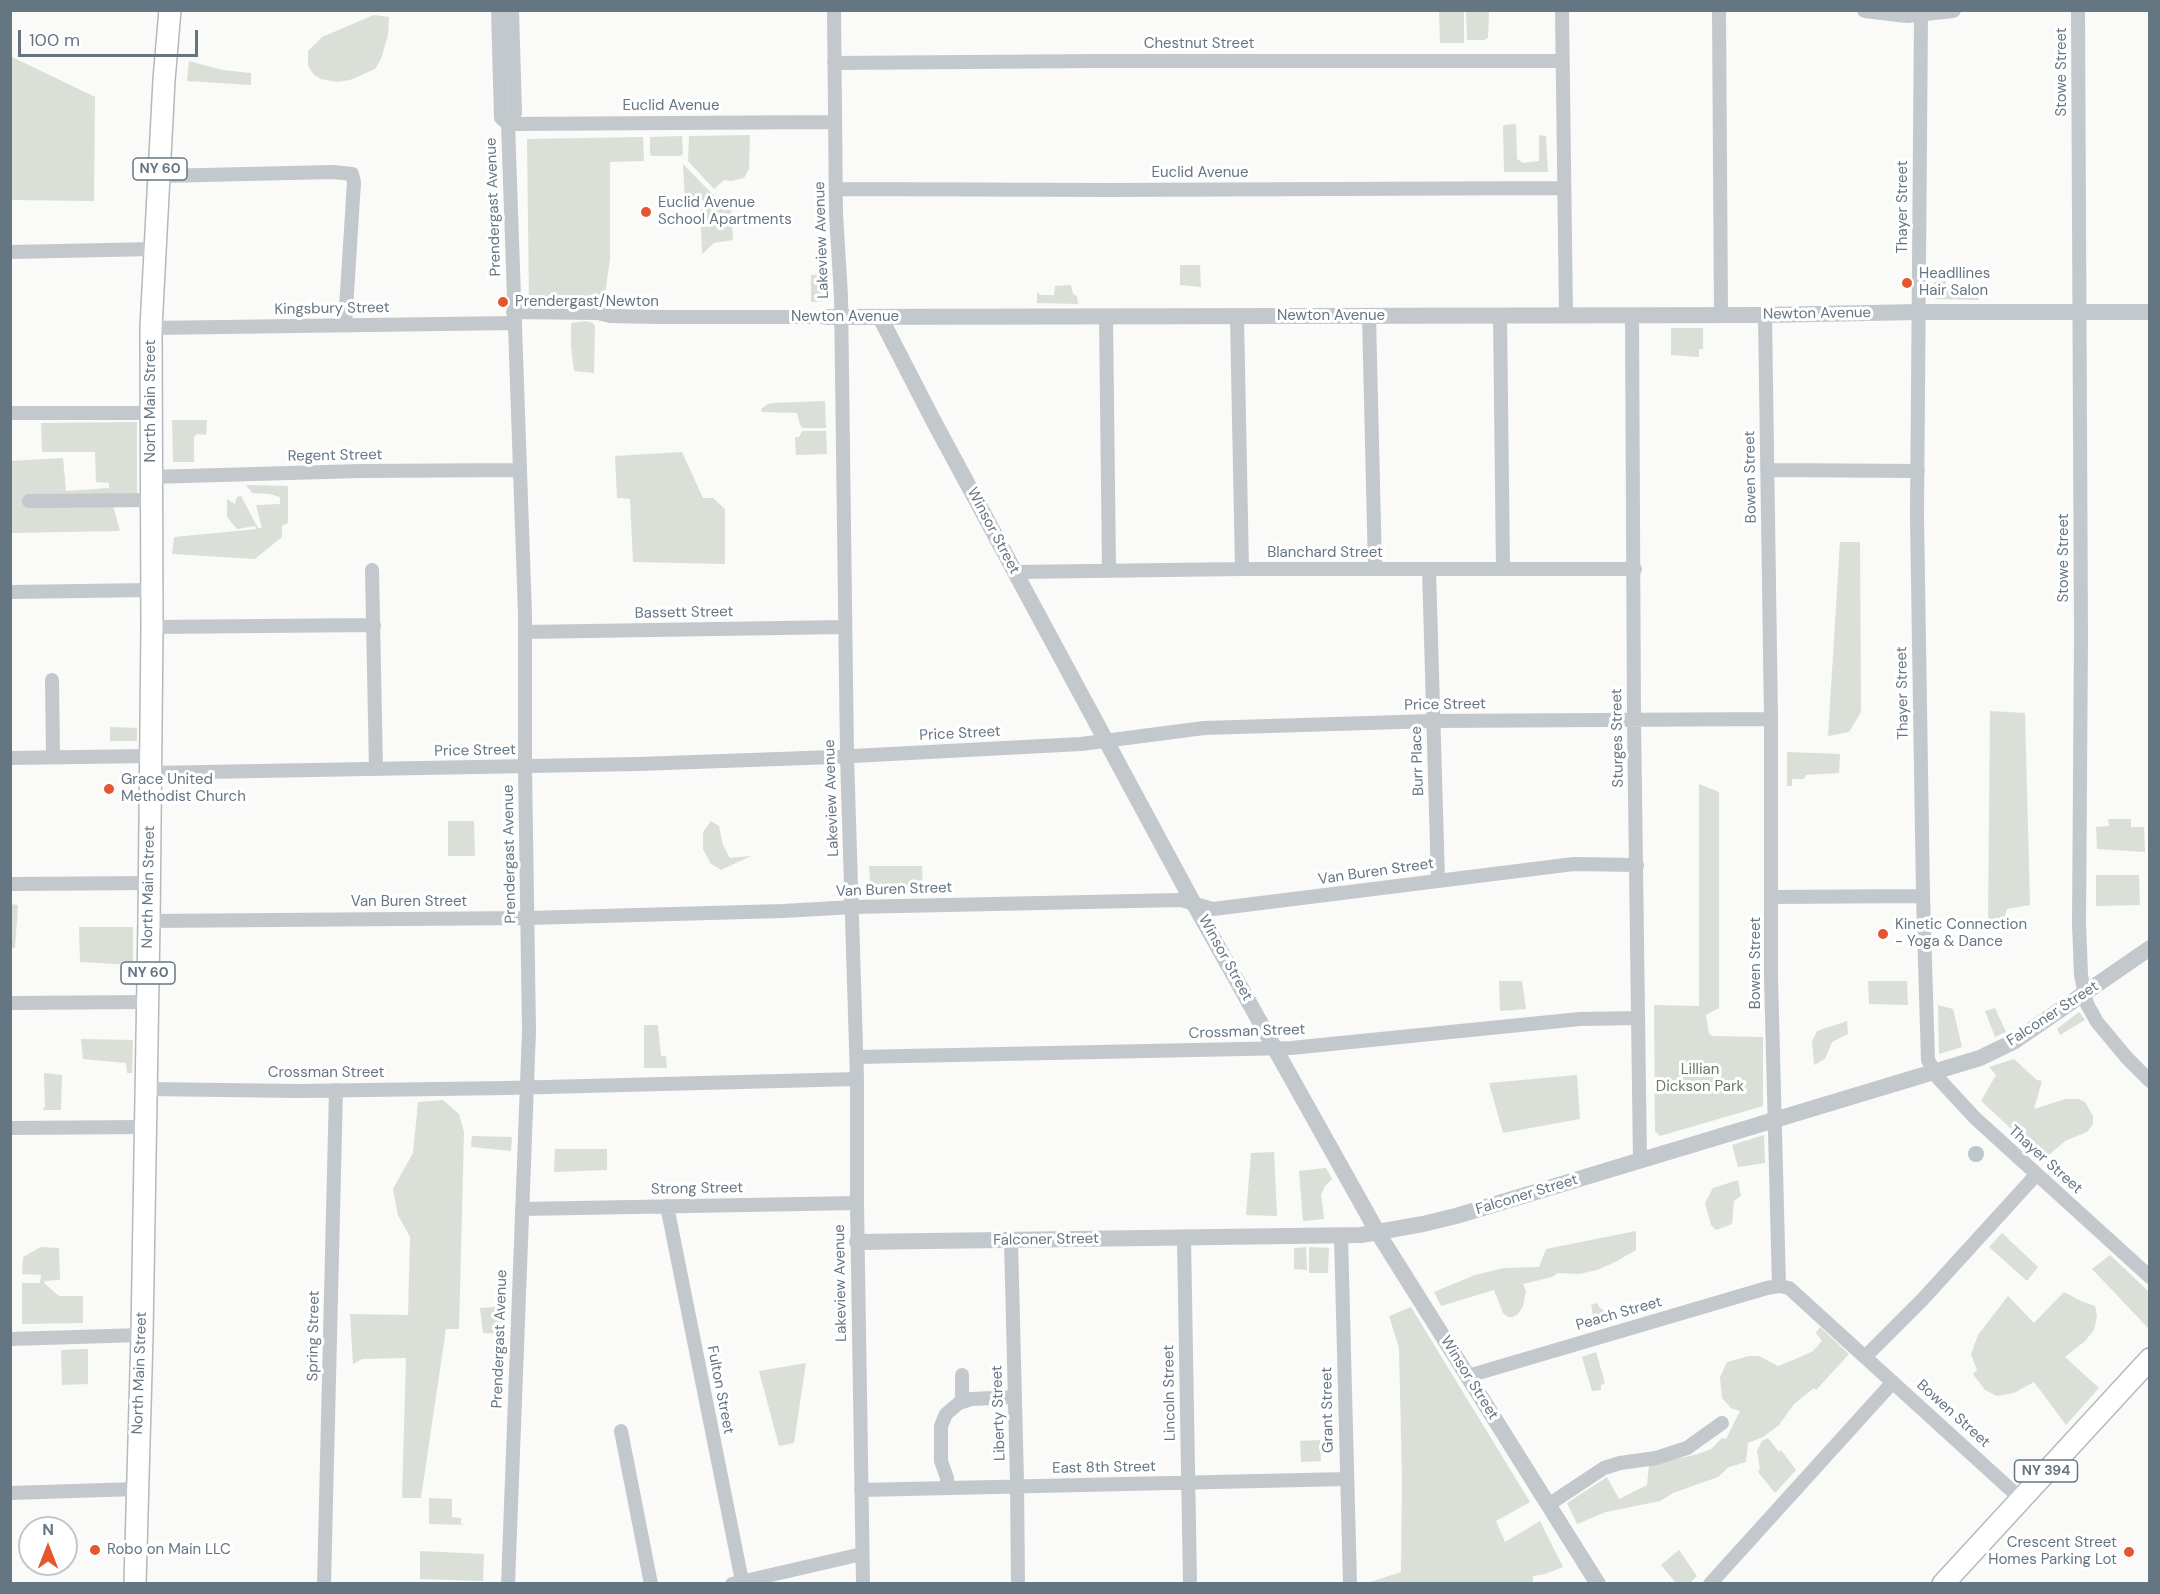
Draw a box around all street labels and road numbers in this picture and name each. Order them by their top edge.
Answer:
street label: Stowe Street [2053,27,2071,117]
street label: Chestnut Street [1144,35,1254,53]
street label: Euclid Avenue [623,97,719,115]
street label: Prendergast Avenue [483,137,505,277]
road number: NY 60 [133,158,187,180]
street label: Thayer Street [1894,160,1912,254]
street label: Euclid Avenue [1152,164,1248,182]
street label: Lakeview Avenue [811,181,833,299]
street label: Kingsbury Street [274,299,390,319]
street label: Newton Avenue [1763,304,1871,324]
street label: Newton Avenue [1277,307,1385,325]
street label: Newton Avenue [791,308,899,326]
street label: North Main Street [142,340,160,462]
street label: Bowen Street [1741,431,1761,523]
street label: Regent Street [288,446,382,466]
street label: Winsor Street [963,485,1023,577]
street label: Stowe Street [2055,513,2073,603]
street label: Blanchard Street [1267,544,1383,562]
street label: Bassett Street [634,603,734,623]
street label: Thayer Street [1893,646,1913,740]
street label: Sturges Street [1608,688,1628,788]
street label: Price Street [1404,695,1486,715]
street label: Price Street [919,723,1001,745]
street label: Burr Place [1408,726,1428,796]
street label: Lakeview Avenue [821,739,843,857]
street label: Price Street [434,741,516,761]
street label: Prendergast Avenue [500,784,520,924]
street label: North Main Street [139,825,159,949]
street label: Van Buren Street [1317,855,1435,889]
street label: Van Buren Street [835,879,953,901]
street label: Van Buren Street [351,893,467,911]
street label: Winsor Street [1194,912,1256,1004]
street label: Bowen Street [1747,917,1765,1009]
road number: NY 60 [121,962,175,984]
street label: Falconer Street [2004,978,2102,1050]
street label: Crossman Street [1188,1021,1306,1043]
street label: Crossman Street [268,1064,384,1082]
street label: Thayer Street [2004,1122,2086,1198]
street label: Falconer Street [1474,1171,1580,1219]
street label: Strong Street [651,1179,743,1199]
street label: Lakeview Avenue [831,1224,851,1342]
street label: Falconer Street [993,1230,1099,1250]
street label: Prendergast Avenue [489,1269,511,1409]
street label: Spring Street [304,1290,324,1382]
street label: Peach Street [1574,1293,1664,1335]
street label: North Main Street [129,1311,151,1435]
street label: Winsor Street [1436,1333,1502,1423]
street label: Fulton Street [703,1344,737,1436]
street label: Lincoln Street [1160,1345,1180,1441]
street label: Liberty Street [988,1365,1010,1461]
street label: Grant Street [1318,1367,1338,1453]
street label: Bowen Street [1913,1376,1993,1452]
street label: East 8th Street [1052,1458,1156,1478]
road number: NY 394 [2014,1460,2078,1482]

